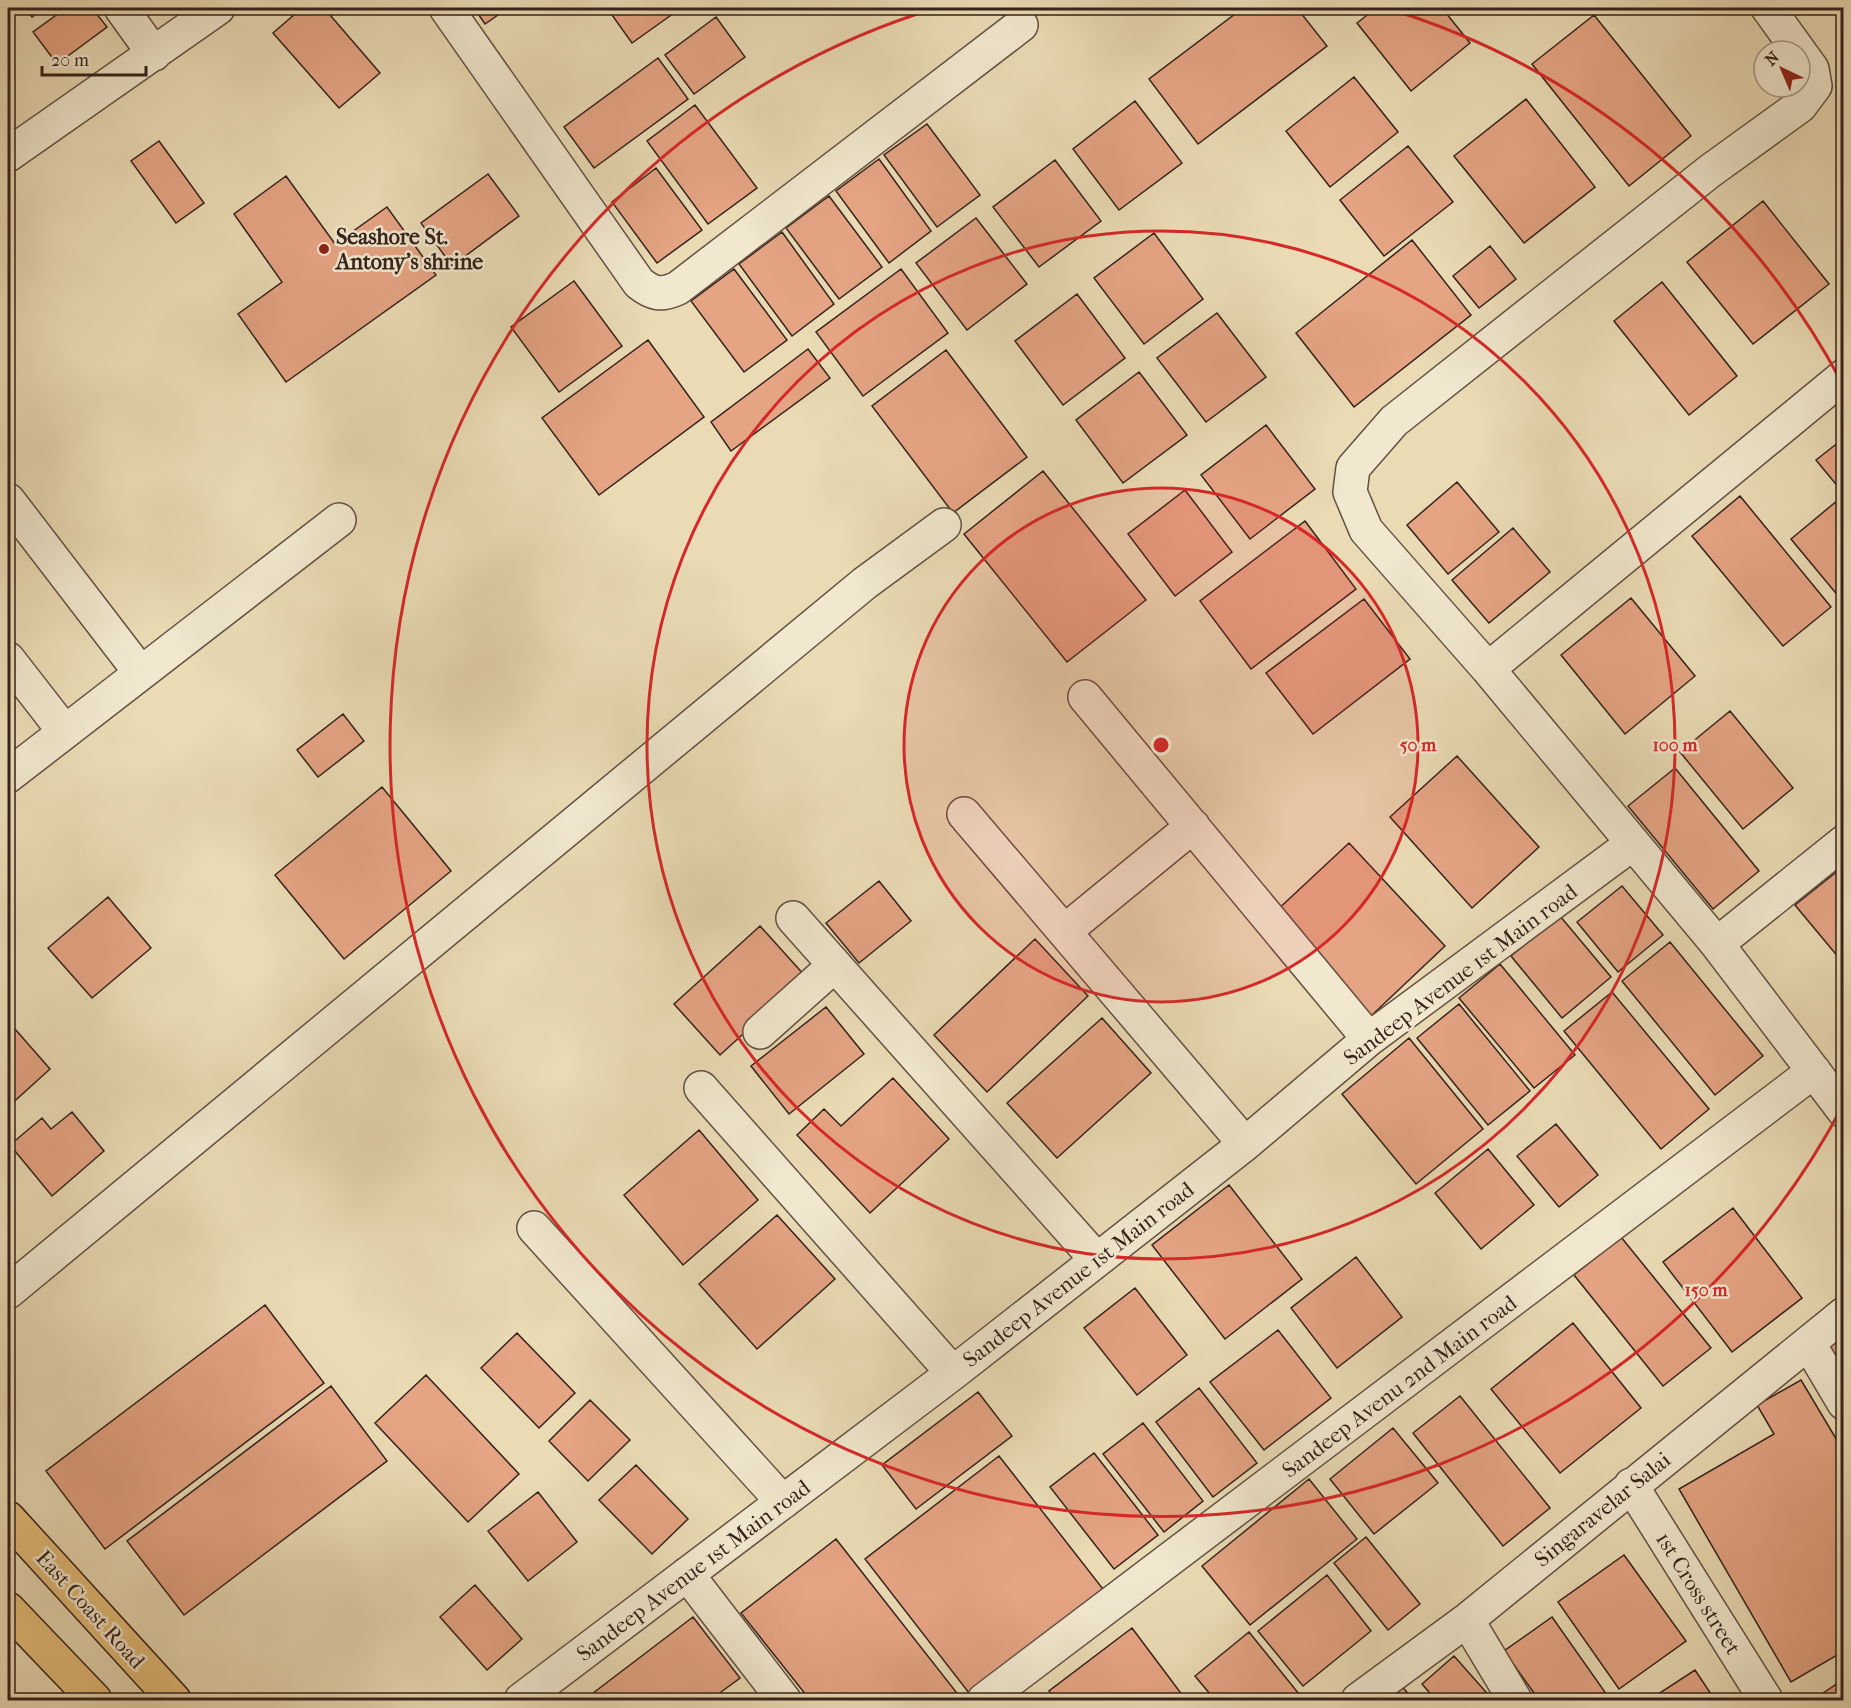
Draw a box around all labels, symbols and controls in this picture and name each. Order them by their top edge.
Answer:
scale bar [42,39,146,77]
north arrow [1752,39,1812,99]
text: N [1761,47,1784,70]
text: 20 m [51,50,89,71]
place label: Seashore St. Antony's shrine [334,224,483,275]
marker: Seashore St. Antony's shrine [317,242,331,256]
centre of rings [1151,735,1171,755]
text: 50 m [1400,735,1437,756]
text: 100 m [1652,735,1699,756]
street label: Sandeep Avenue 1st Main road [1339,878,1583,1071]
street label: Sandeep Avenue 1st Main road [958,1176,1200,1373]
text: 150 m [1685,1280,1728,1301]
street label: Sandeep Avenu 2nd Main road [1277,1289,1523,1484]
street label: Singaravelar Salai [1529,1447,1676,1573]
street label: Sandeep Avenue 1st Main road [572,1474,816,1667]
street label: 1st Cross street [1650,1528,1746,1660]
street label: East Coast Road [30,1545,151,1675]

